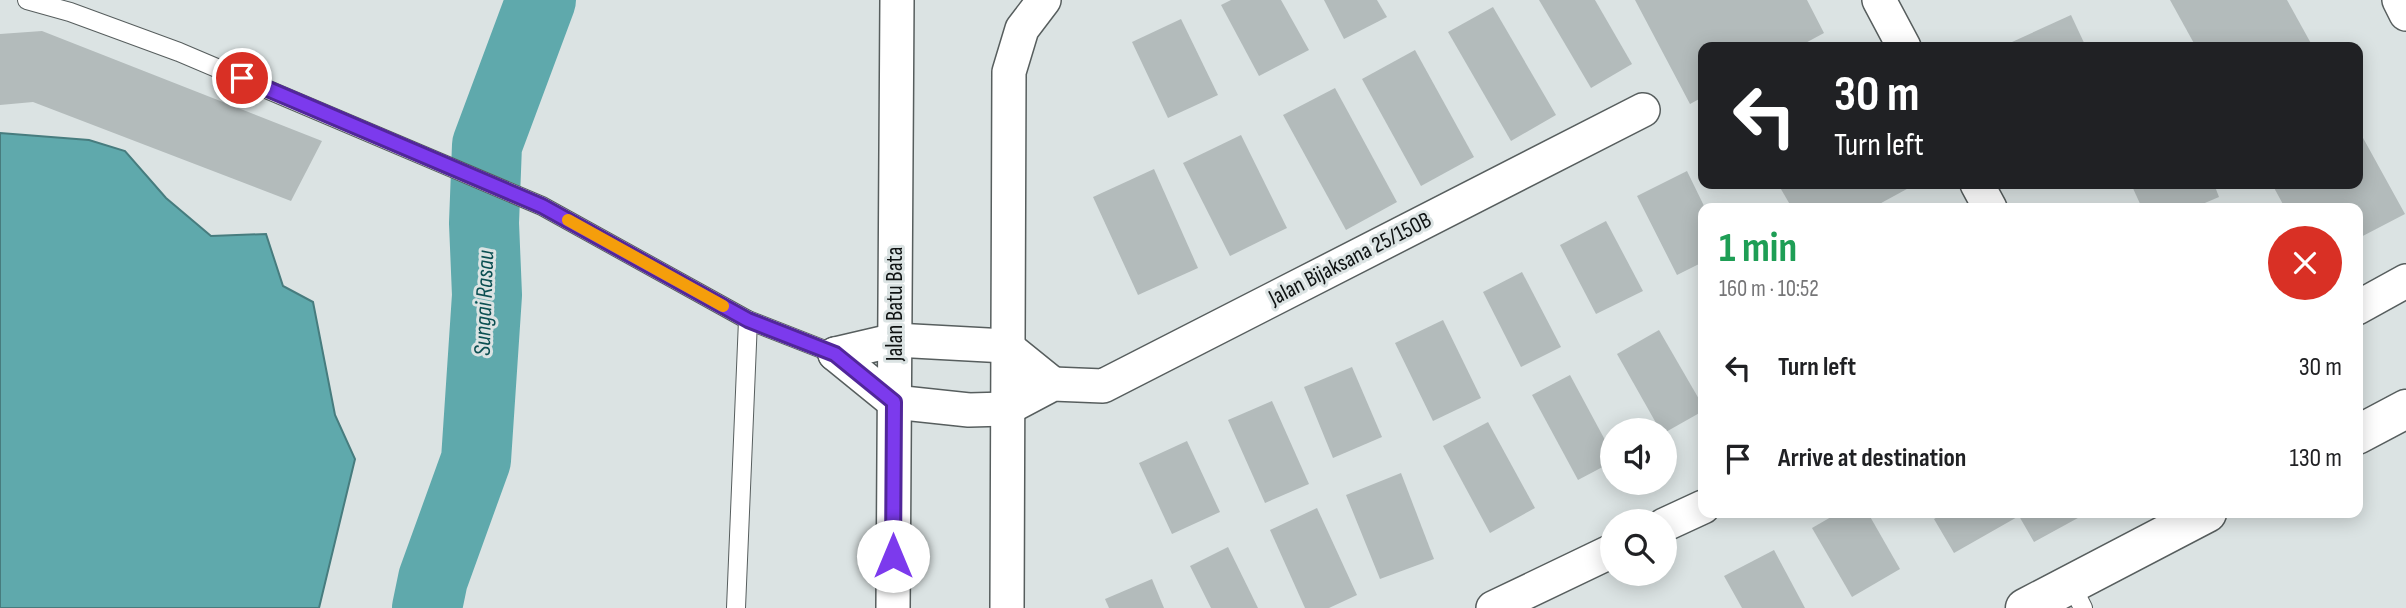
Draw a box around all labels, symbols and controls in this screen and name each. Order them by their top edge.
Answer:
pin [212,48,272,108]
icon: arrive [223,59,261,97]
text: 30 m [1834,66,1919,125]
icon: left [1719,70,1810,161]
text: Turn left [1834,126,1924,165]
street label: Jalan Bijaksana 25/150B [1263,206,1436,312]
text: 1 min [1719,223,1797,274]
button: close [2268,226,2342,300]
street label: Jalan Batu Bata [881,247,909,362]
water label: Sungai Rasau [468,249,500,356]
text: 160 m · 10:52 [1719,275,1819,303]
icon: left [1719,349,1757,387]
text: Turn left [1778,352,1856,383]
text: 30 m [2299,352,2342,383]
map controls [1600,418,1677,586]
button: sound [1600,418,1677,495]
icon: arrive [1719,440,1757,478]
text: Arrive at destination [1778,443,1966,474]
text: 130 m [2290,443,2342,474]
button: search [1600,509,1677,586]
position arrow [856,519,930,593]

